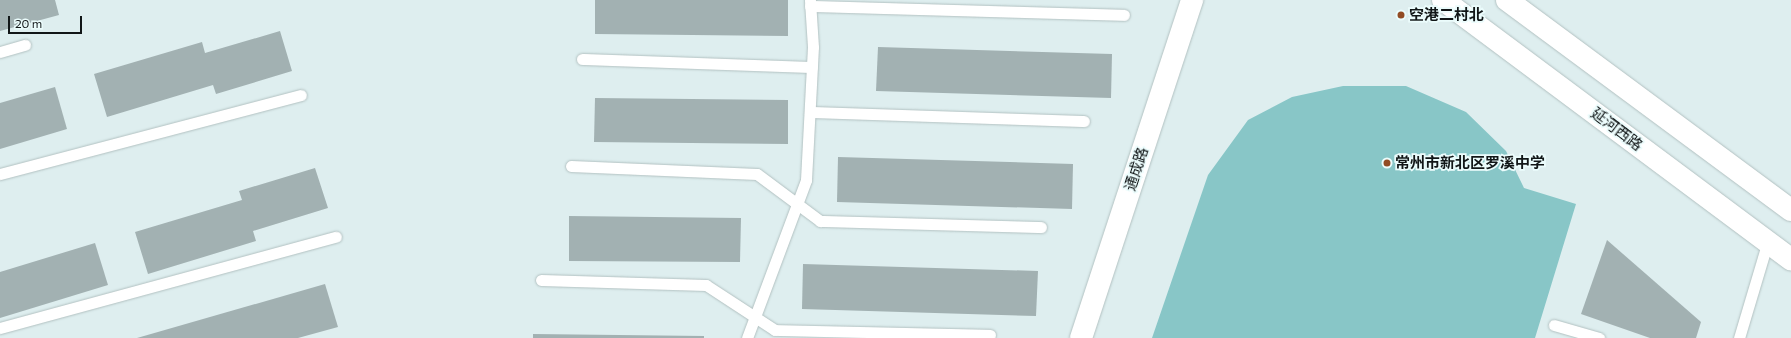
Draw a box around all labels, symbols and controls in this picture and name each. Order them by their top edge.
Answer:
place label: 空港二村北 [1409,6,1484,24]
scale bar [10,8,84,34]
marker: 空港二村北 [1396,10,1406,20]
text: 20 m [15,16,42,30]
street label: 延河西路 [1588,104,1646,154]
street label: 通成路 [1120,145,1152,193]
place label: 常州市新北区罗溪中学 [1395,154,1545,172]
marker: 常州市新北区罗溪中学 [1382,158,1392,168]

